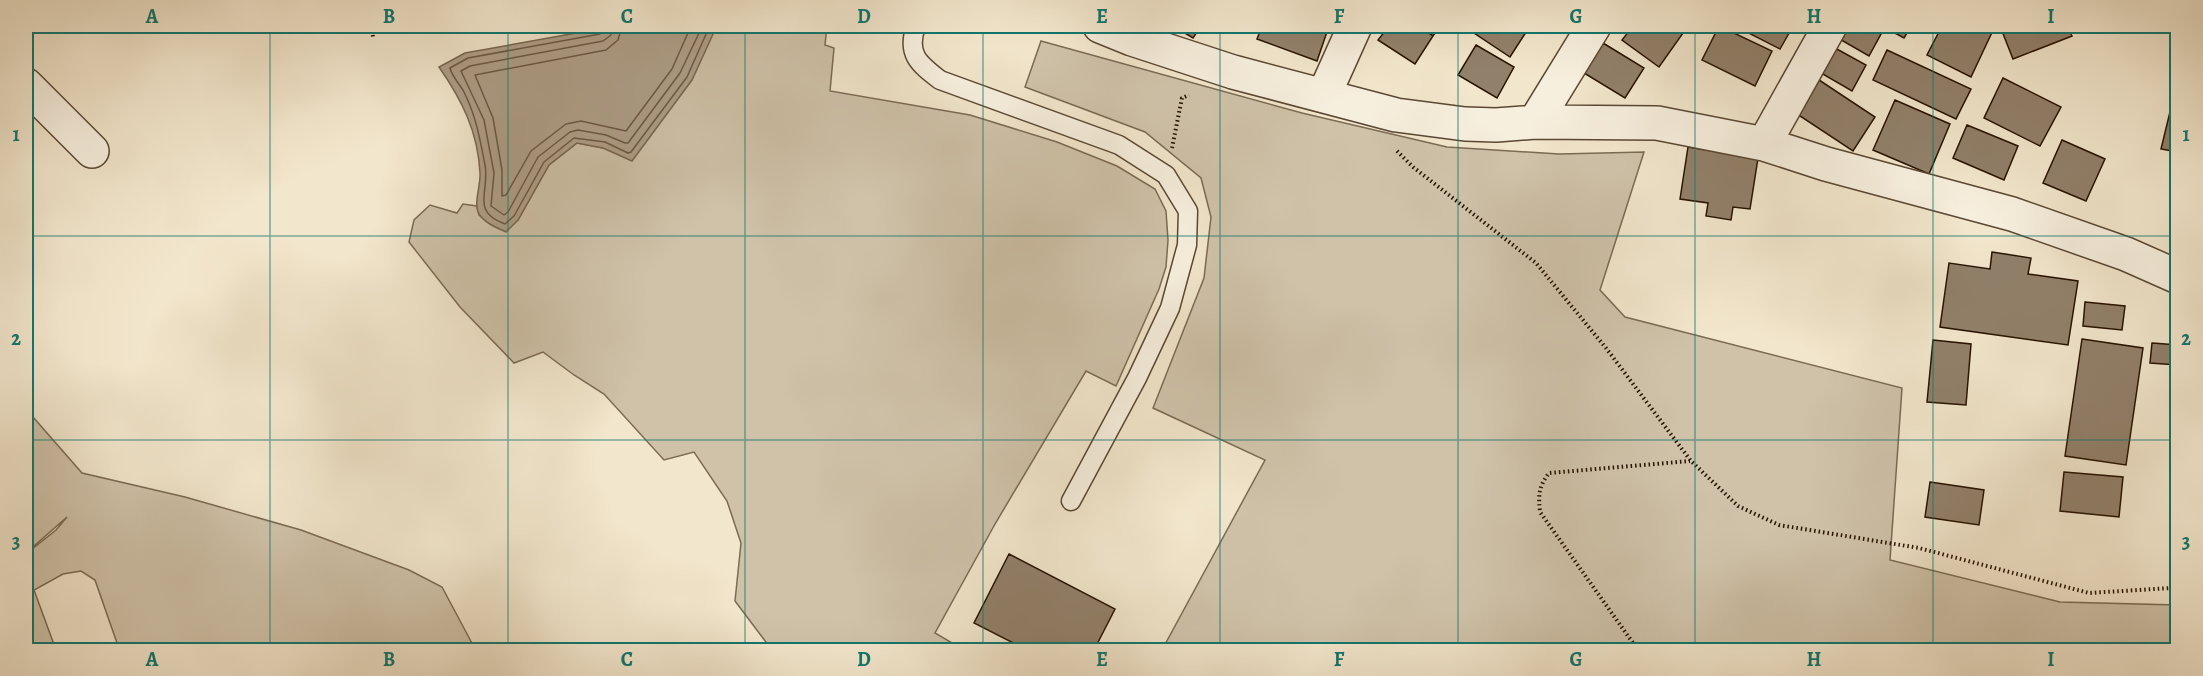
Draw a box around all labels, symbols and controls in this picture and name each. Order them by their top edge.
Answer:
text: A [145,3,159,30]
text: B [383,3,395,30]
text: C [621,3,633,30]
text: D [857,3,871,30]
text: E [1096,3,1108,30]
text: F [1334,3,1345,30]
text: G [1569,3,1583,30]
text: H [1807,3,1822,30]
text: I [2047,3,2055,30]
text: 1 [12,121,20,148]
text: 1 [2182,121,2190,148]
text: 2 [11,325,21,352]
text: 2 [2181,325,2191,352]
text: 3 [12,528,20,555]
text: 3 [2182,528,2190,555]
text: A [145,646,159,673]
text: B [383,646,395,673]
text: C [621,646,633,673]
text: D [857,646,871,673]
text: E [1096,646,1108,673]
text: F [1334,646,1345,673]
text: G [1569,646,1583,673]
text: H [1807,646,1822,673]
text: I [2047,646,2055,673]

